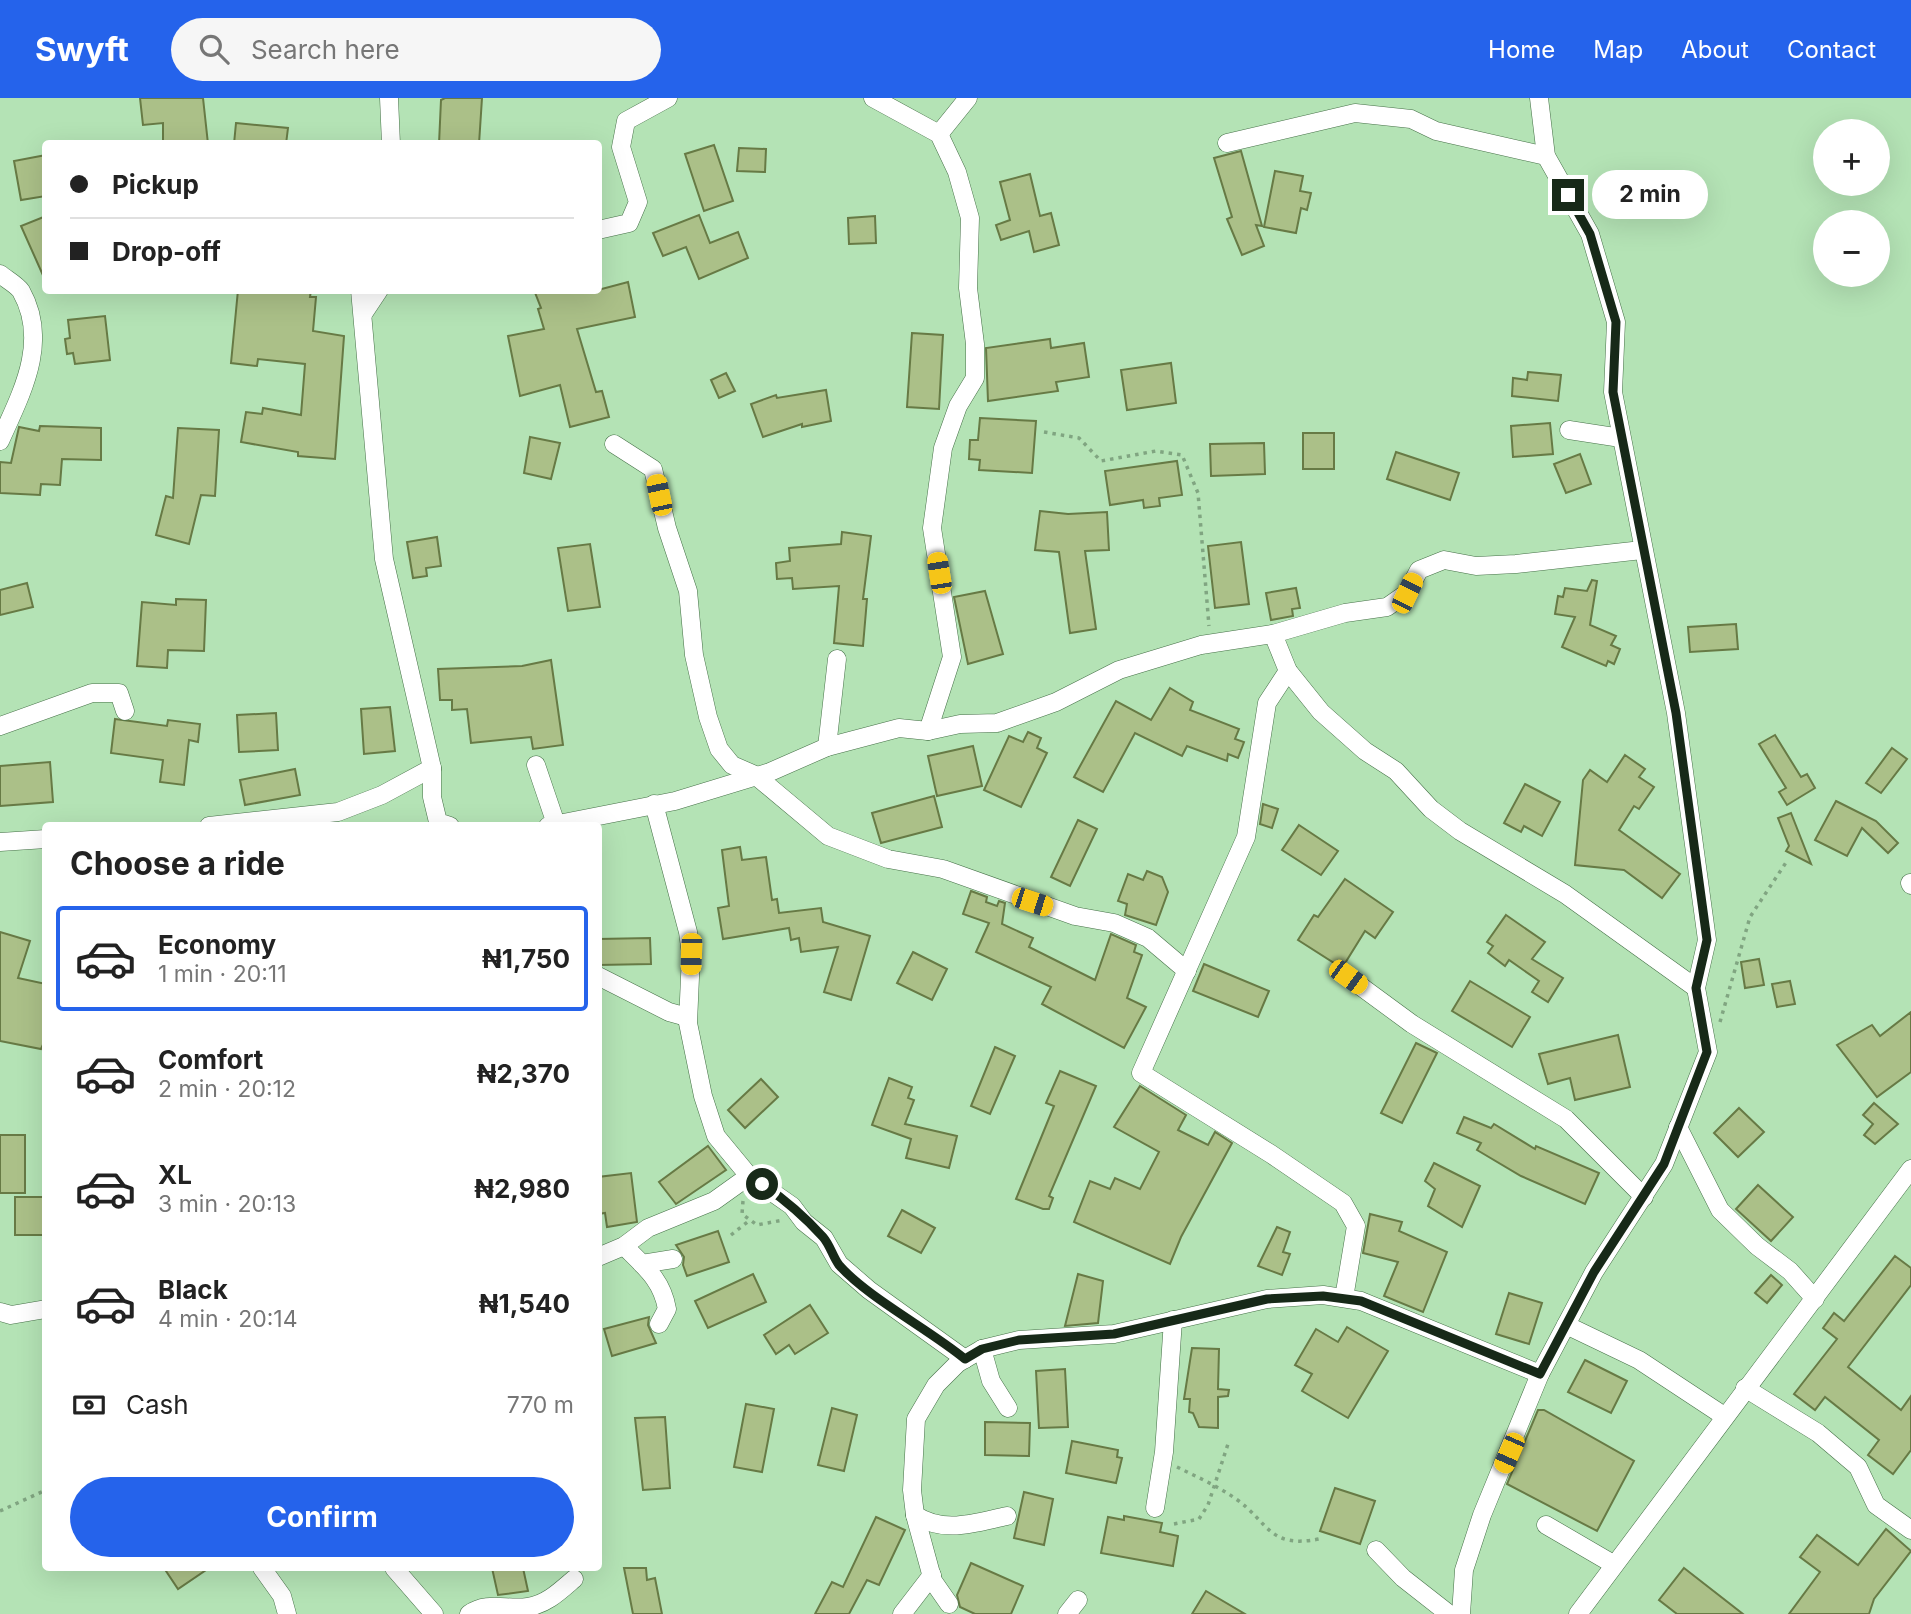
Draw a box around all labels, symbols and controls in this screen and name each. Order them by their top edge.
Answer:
search box [171,18,661,81]
text: Swyft [35,29,129,69]
icon: search [195,30,233,68]
text: Search here [251,34,400,65]
text: Home [1488,35,1555,64]
text: Map [1593,35,1643,64]
text: About [1681,35,1749,64]
text: Contact [1787,35,1876,64]
map controls [1813,119,1890,287]
button: + [1813,119,1890,196]
text: Pickup [112,169,199,200]
callout: 2 min [1592,170,1708,220]
route end [1552,179,1584,211]
text: 2 min [1619,180,1681,208]
button: − [1813,210,1890,287]
text: Drop-off [112,236,221,267]
car [645,472,674,518]
car [926,551,953,595]
car [1389,570,1426,616]
text: Choose a ride [70,844,285,883]
car [1009,886,1056,918]
icon: car [74,927,137,990]
text: Economy [158,929,276,960]
car [680,933,703,975]
text: ₦1,750 [482,943,570,974]
car [1325,956,1372,998]
text: 1 min · 20:11 [158,960,287,988]
icon: car [74,1042,137,1105]
text: Comfort [158,1044,263,1075]
text: ₦2,370 [477,1058,570,1089]
text: 2 min · 20:12 [158,1075,296,1103]
icon: car [74,1157,137,1220]
text: XL [158,1159,192,1190]
route start [746,1168,778,1200]
text: ₦2,980 [474,1173,570,1204]
text: 3 min · 20:13 [158,1190,296,1218]
icon: car [74,1272,137,1335]
text: Black [158,1274,228,1305]
text: ₦1,540 [479,1288,570,1319]
text: 4 min · 20:14 [158,1305,298,1333]
icon: cash [70,1386,108,1424]
text: Cash [126,1389,189,1420]
text: 770 m [507,1391,574,1419]
car [1491,1430,1528,1476]
button: Confirm [70,1477,574,1557]

